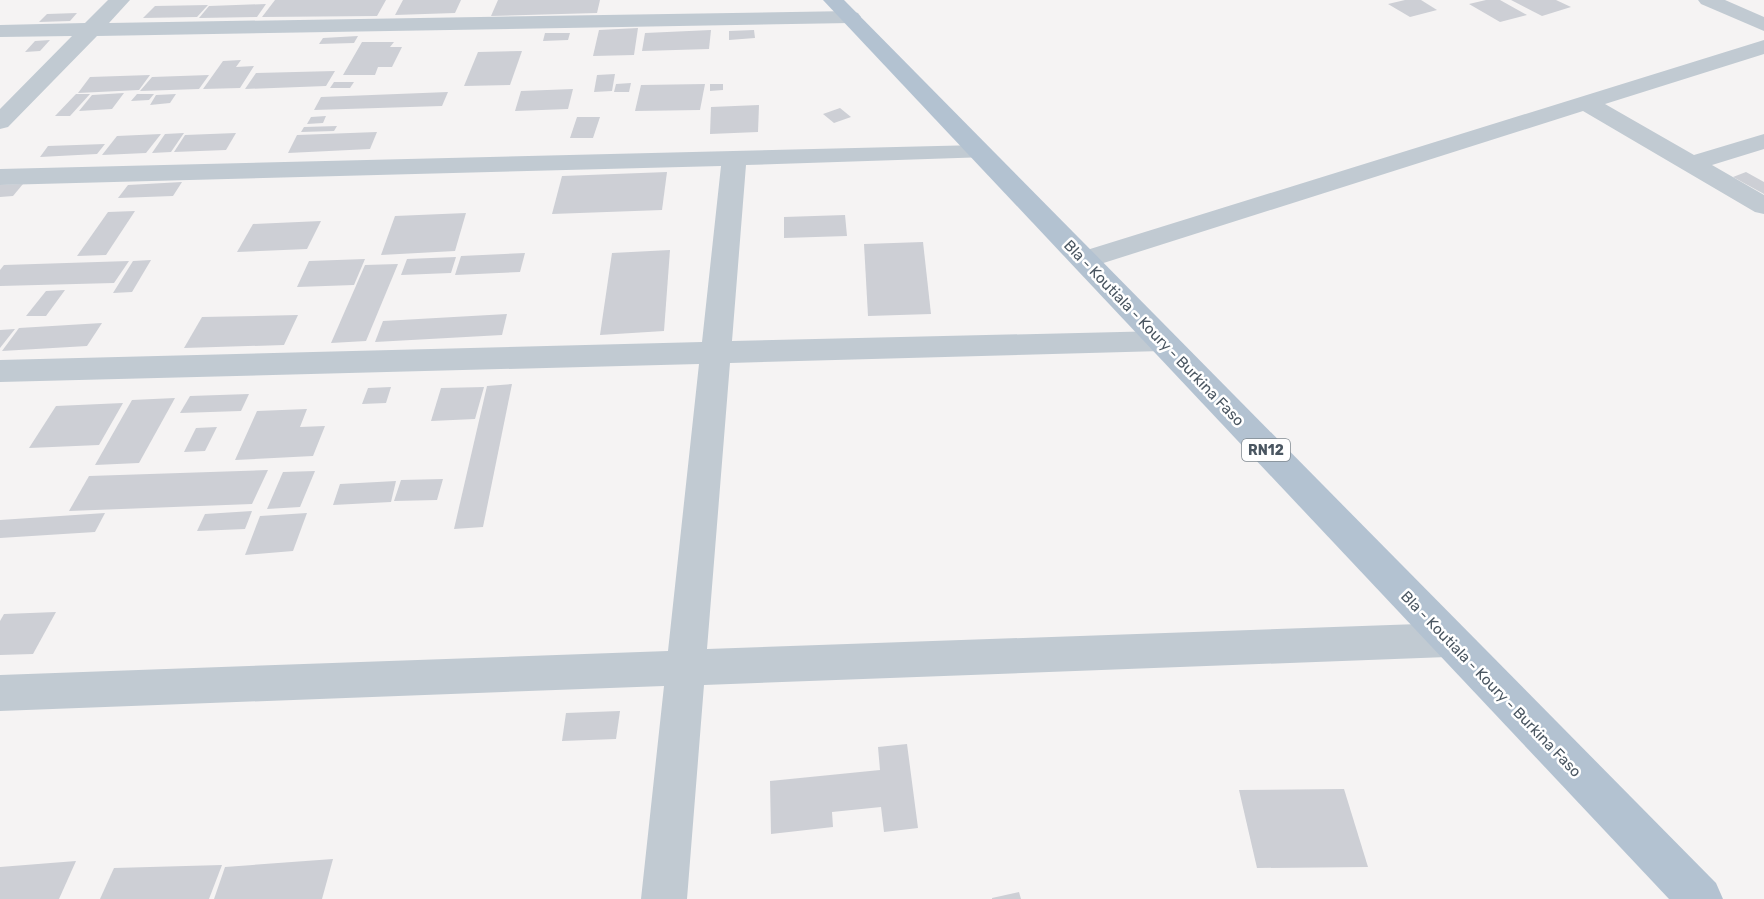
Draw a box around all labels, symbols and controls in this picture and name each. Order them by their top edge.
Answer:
street label: Bla - Koutiala - Koury - Burkina Faso [1060,236,1248,430]
road number: RN12 [1242,439,1290,461]
street label: Bla - Koutiala - Koury - Burkina Faso [1397,587,1585,781]

